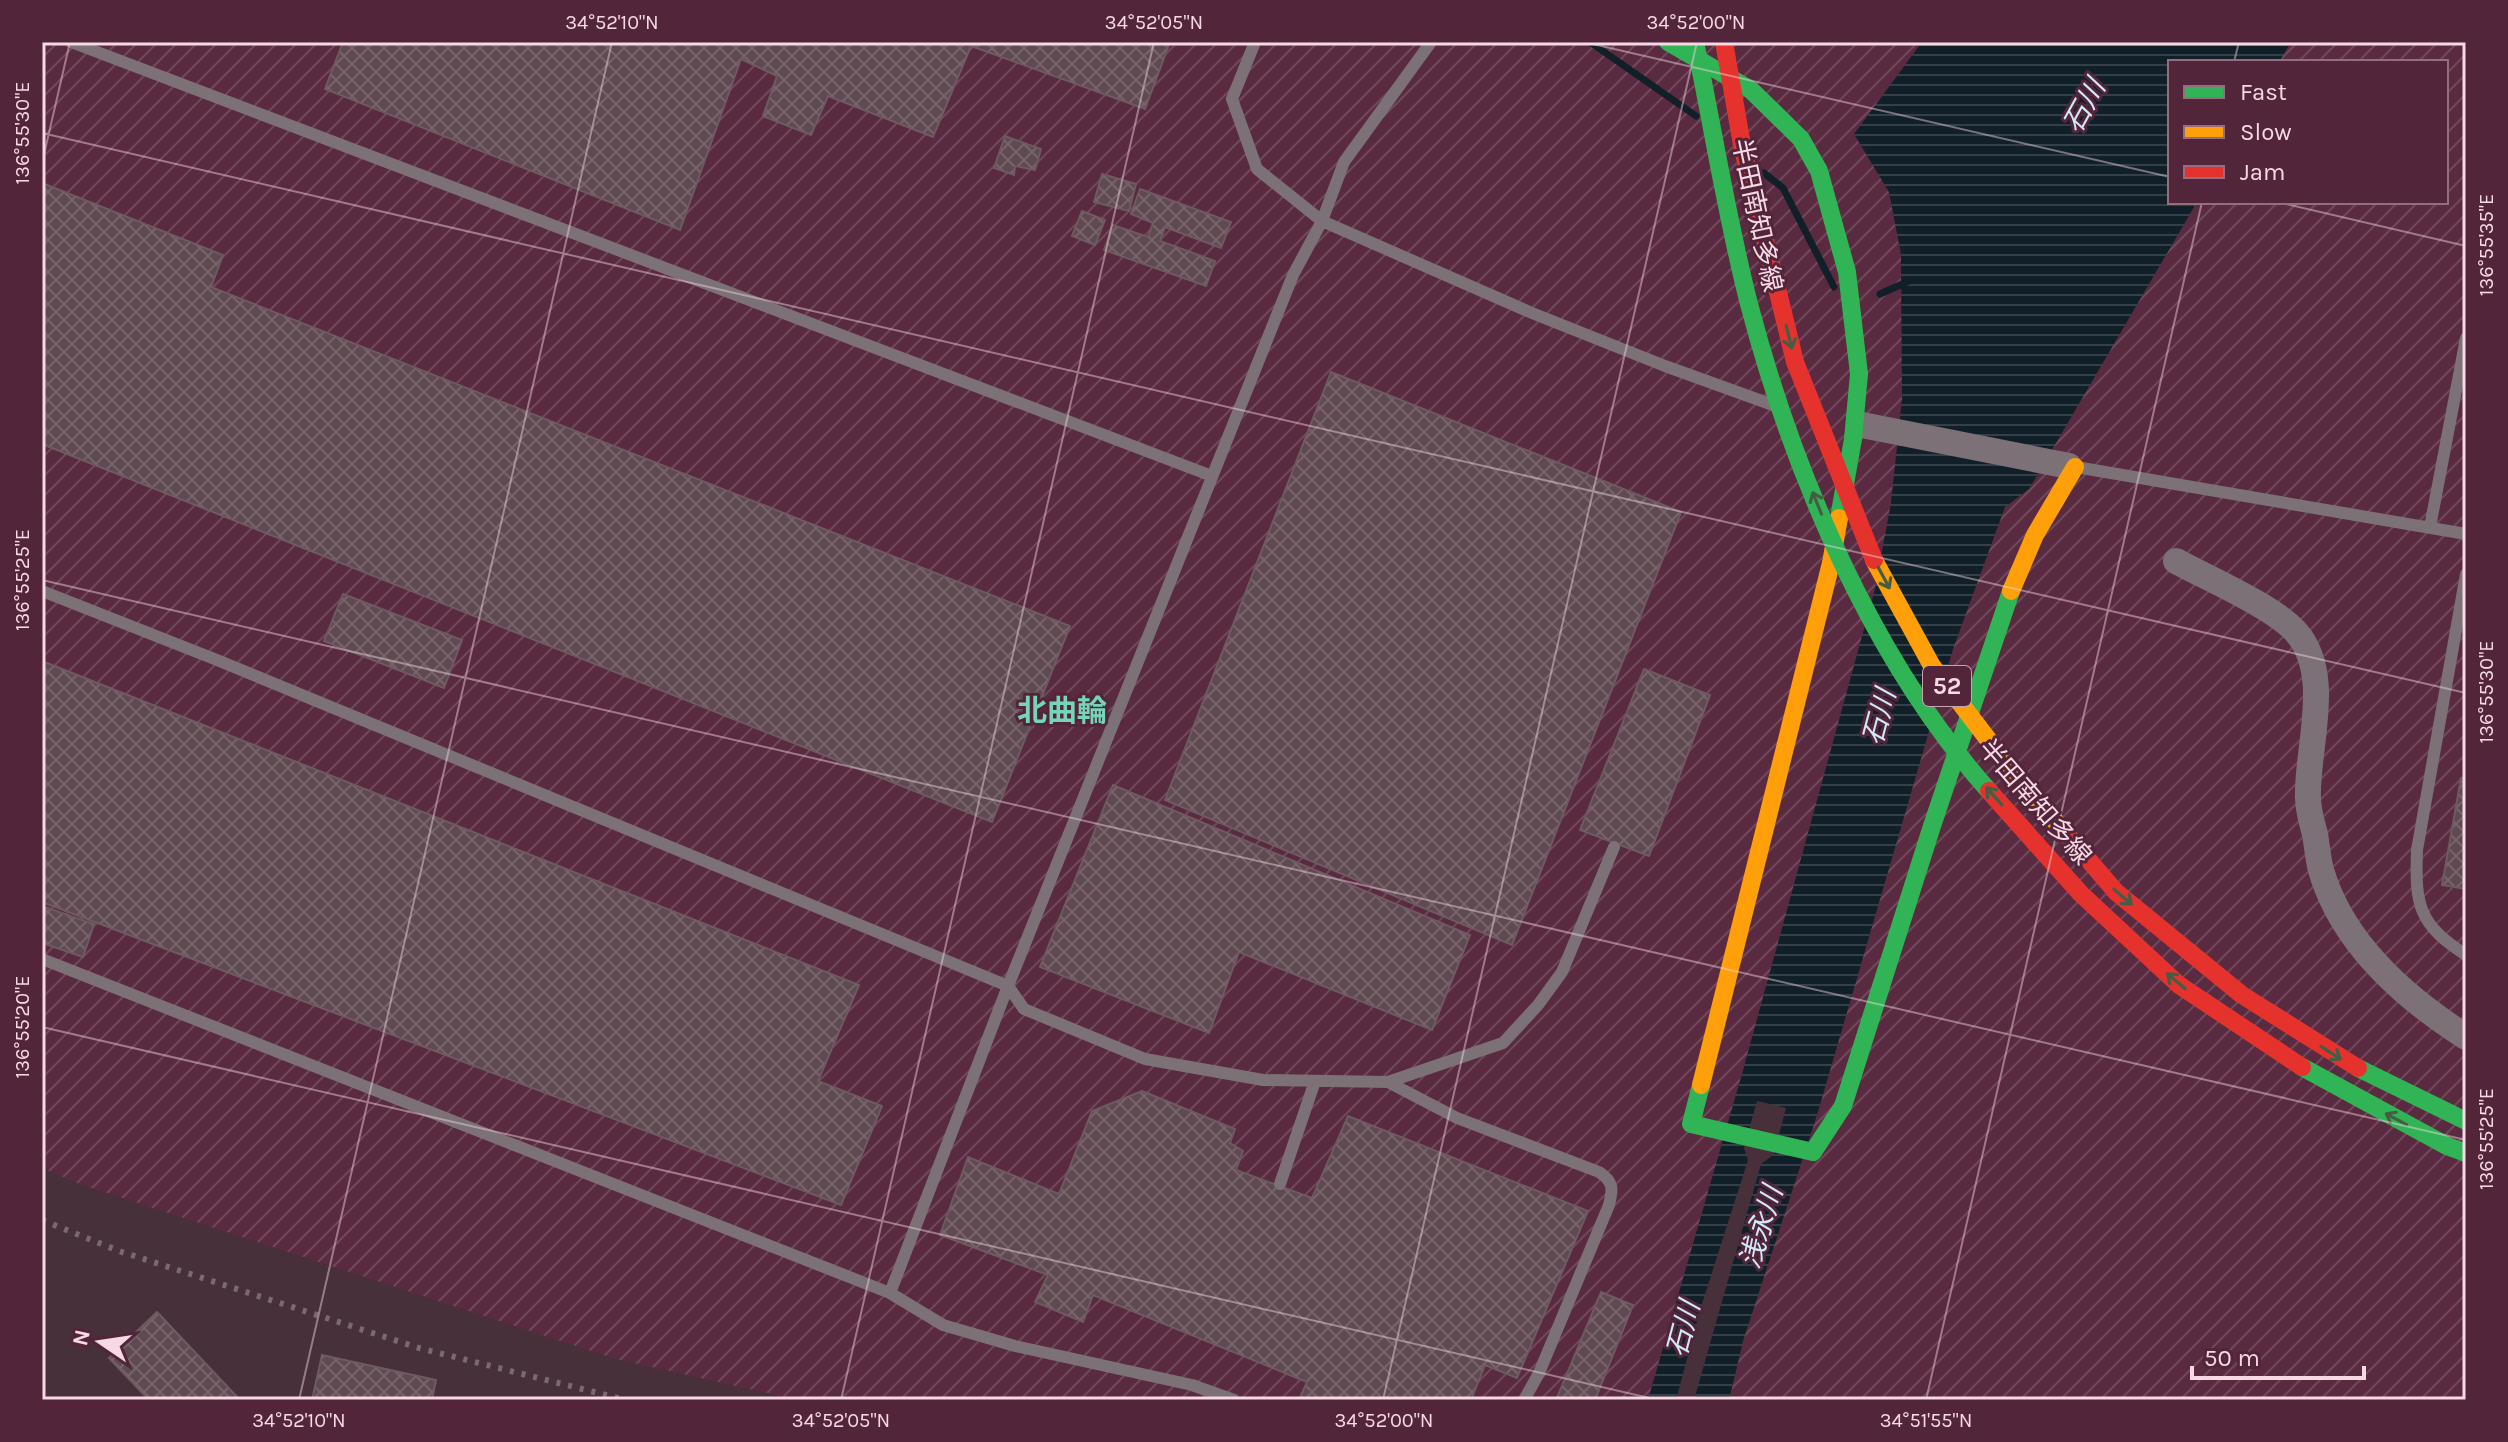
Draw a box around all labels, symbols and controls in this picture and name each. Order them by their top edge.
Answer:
text: 34°52'10"N [565,11,659,34]
text: 34°52'05"N [1105,11,1203,34]
text: 34°52'00"N [1647,11,1745,34]
legend [2168,60,2448,204]
water label: 石川 [2056,71,2113,138]
text: Fast [2240,78,2287,106]
text: 136°55'30"E [11,82,34,184]
text: Slow [2240,118,2292,146]
street label: 半田南知多線 [1726,135,1788,295]
text: Jam [2240,158,2285,186]
text: 136°55'35"E [2475,194,2498,296]
one-way arrow [1782,323,1797,349]
one-way arrow [1809,491,1823,516]
text: 136°55'25"E [11,529,34,631]
one-way arrow [1877,566,1892,590]
text: 136°55'30"E [2475,641,2498,743]
road number: 52 [1923,666,1971,706]
water label: 石川 [1856,683,1903,748]
district label: 北曲輪 [1017,693,1107,729]
street label: 半田南知多線 [1972,733,2098,871]
one-way arrow [1985,787,2003,807]
one-way arrow [2112,888,2132,906]
one-way arrow [2166,972,2187,990]
text: 136°55'20"E [11,976,34,1078]
one-way arrow [2319,1044,2341,1061]
text: 136°55'25"E [2475,1088,2498,1190]
one-way arrow [2385,1110,2408,1126]
water label: 浅永川 [1733,1179,1790,1272]
water label: 石川 [1660,1295,1707,1360]
north arrow [60,1302,140,1382]
text: N [67,1327,96,1348]
scale bar [2192,1330,2364,1380]
text: 50 m [2204,1344,2260,1372]
text: 34°52'10"N [252,1409,346,1432]
text: 34°52'05"N [792,1409,890,1432]
text: 34°52'00"N [1335,1409,1433,1432]
text: 34°51'55"N [1880,1409,1972,1432]

